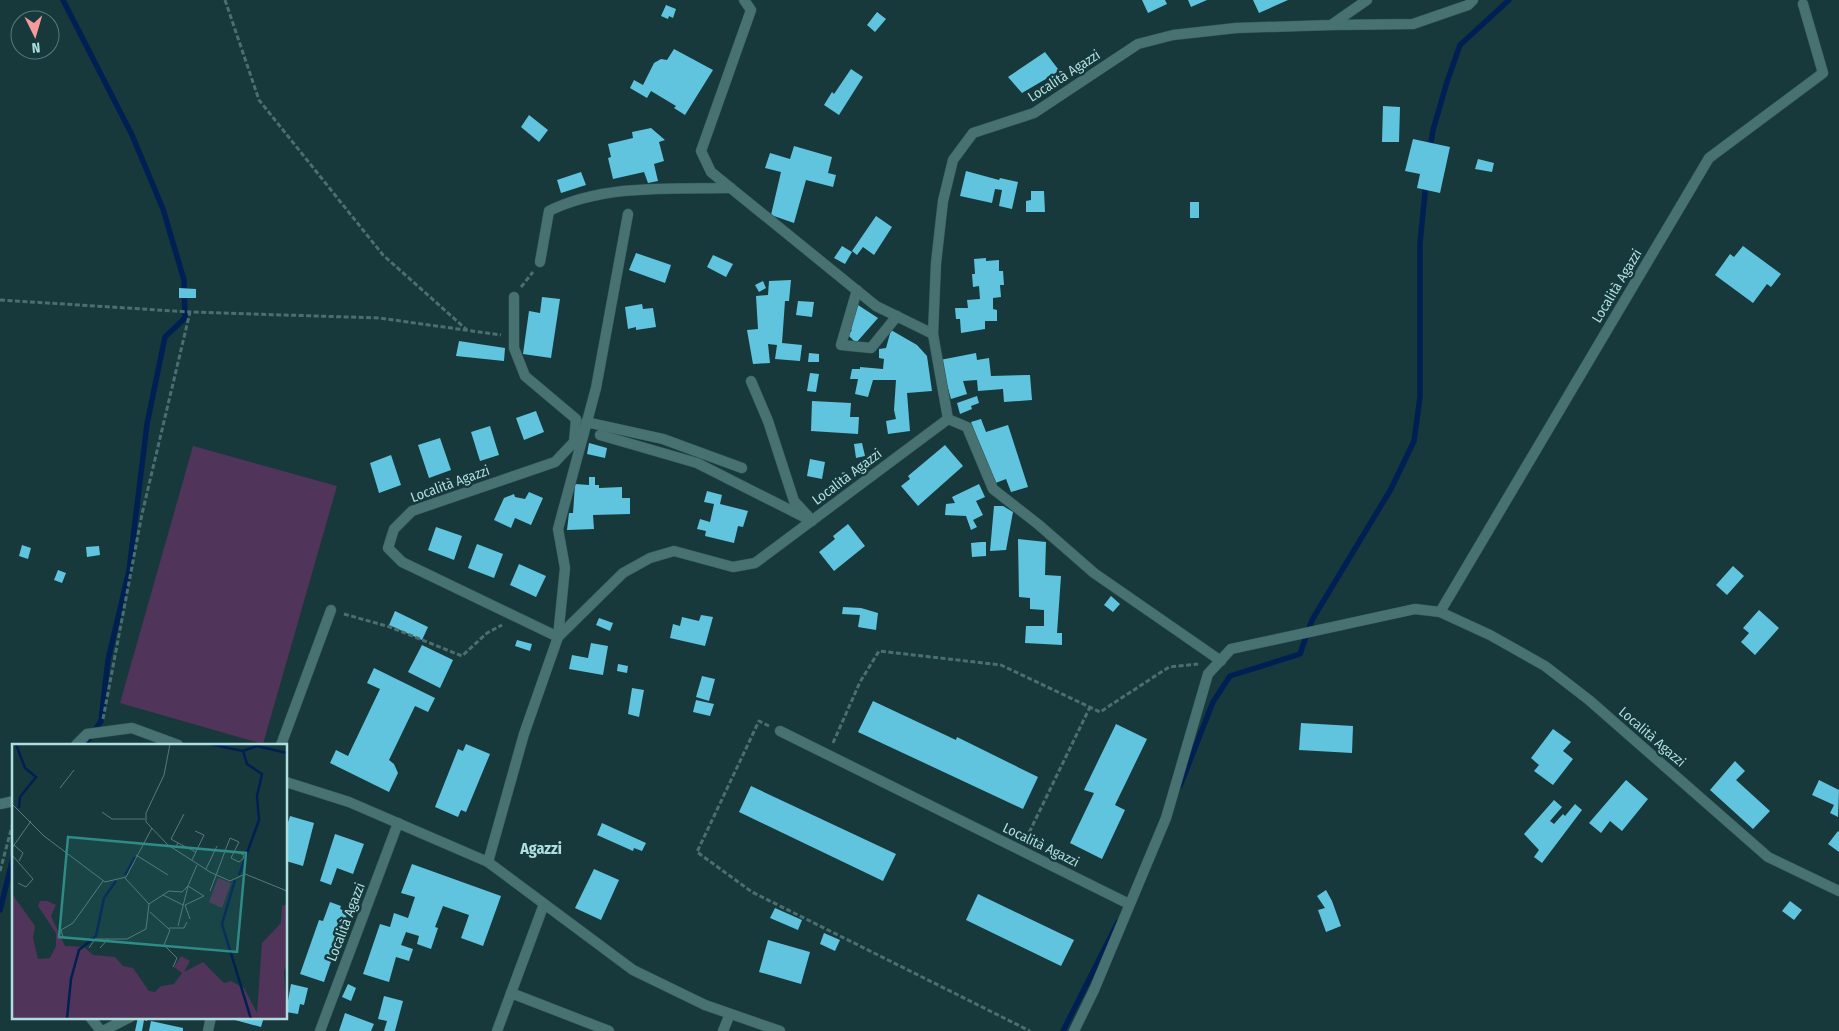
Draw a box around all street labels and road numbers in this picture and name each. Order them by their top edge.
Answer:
street label: Località Agazzi [1025,46,1103,106]
street label: Località Agazzi [1588,246,1646,326]
street label: Località Agazzi [809,445,885,509]
street label: Località Agazzi [408,462,492,506]
street label: Località Agazzi [1615,703,1689,771]
street label: Località Agazzi [1000,819,1082,871]
street label: Località Agazzi [323,880,369,964]

